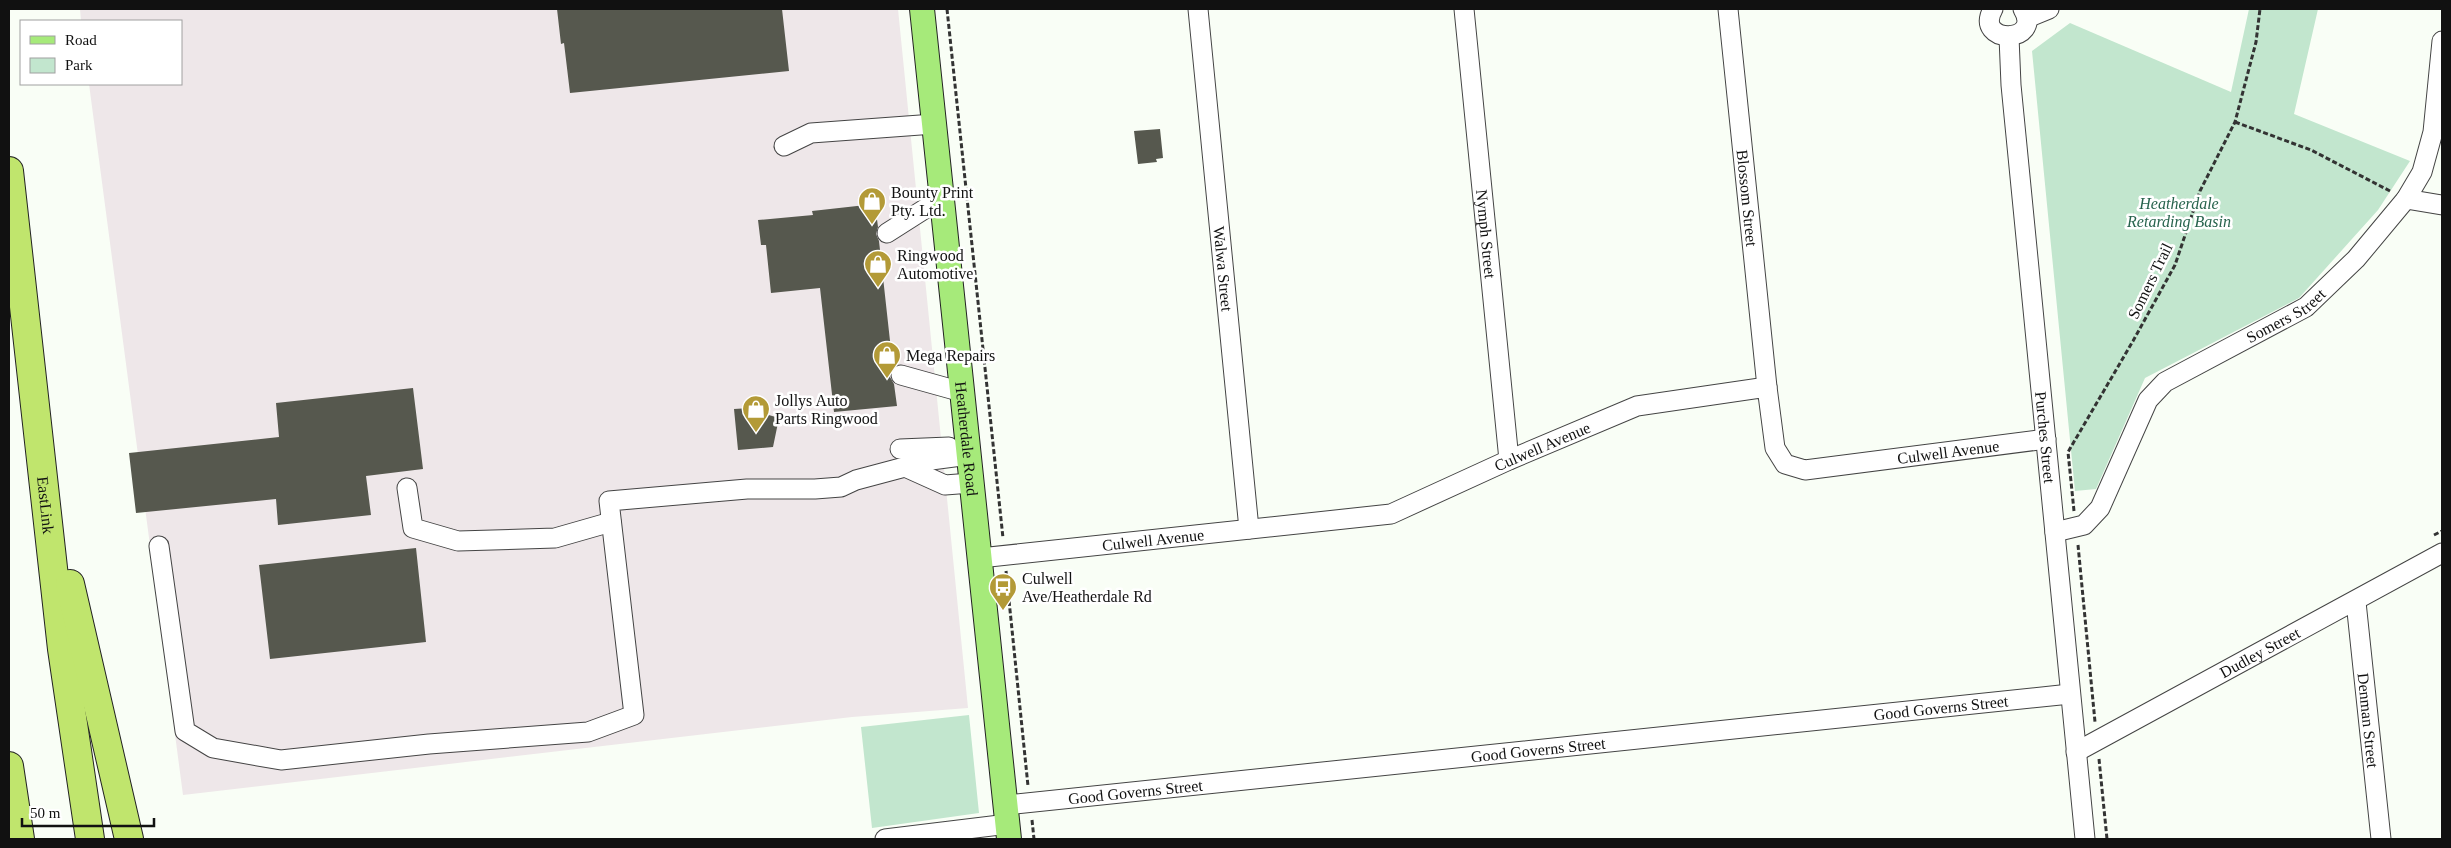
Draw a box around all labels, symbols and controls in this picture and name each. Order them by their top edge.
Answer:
legend [20,20,182,85]
text: Road [65,32,97,48]
text: Park [65,57,93,73]
street label: Blossom Street [1734,149,1761,248]
place label: Bounty Print Pty. Ltd. [891,184,974,220]
shop icon: Bounty Print Pty. Ltd. [857,186,887,225]
street label: Nymph Street [1474,189,1499,280]
park label: Heatherdale Retarding Basin [2126,195,2231,231]
street label: Walwa Street [1211,225,1236,313]
street label: Somers Trail [2124,240,2176,322]
place label: Ringwood Automotive [897,247,973,282]
shop icon: Ringwood Automotive [863,249,893,288]
street label: Somers Street [2243,285,2329,346]
shop icon: Mega Repairs [872,340,902,379]
place label: Mega Repairs [906,347,995,365]
street label: Heatherdale Road [953,381,981,497]
street label: Purches Street [2033,391,2059,484]
place label: Jollys Auto Parts Ringwood [775,392,878,428]
shop icon: Jollys Auto Parts Ringwood [741,394,771,433]
street label: Culwell Avenue [1492,418,1593,474]
street label: Culwell Avenue [1896,437,2000,467]
street label: EastLink [34,475,58,535]
street label: Culwell Avenue [1101,526,1205,553]
place label: Culwell Ave/Heatherdale Rd [1022,570,1152,605]
bus stop icon: Culwell Ave/Heatherdale Rd [988,572,1018,611]
street label: Dudley Street [2217,623,2303,681]
street label: Denman Street [2355,672,2382,769]
street label: Good Governs Street [1873,692,2010,723]
street label: Good Governs Street [1470,734,1607,765]
street label: Good Governs Street [1067,776,1204,807]
scale bar [22,796,155,828]
text: 50 m [30,805,61,821]

